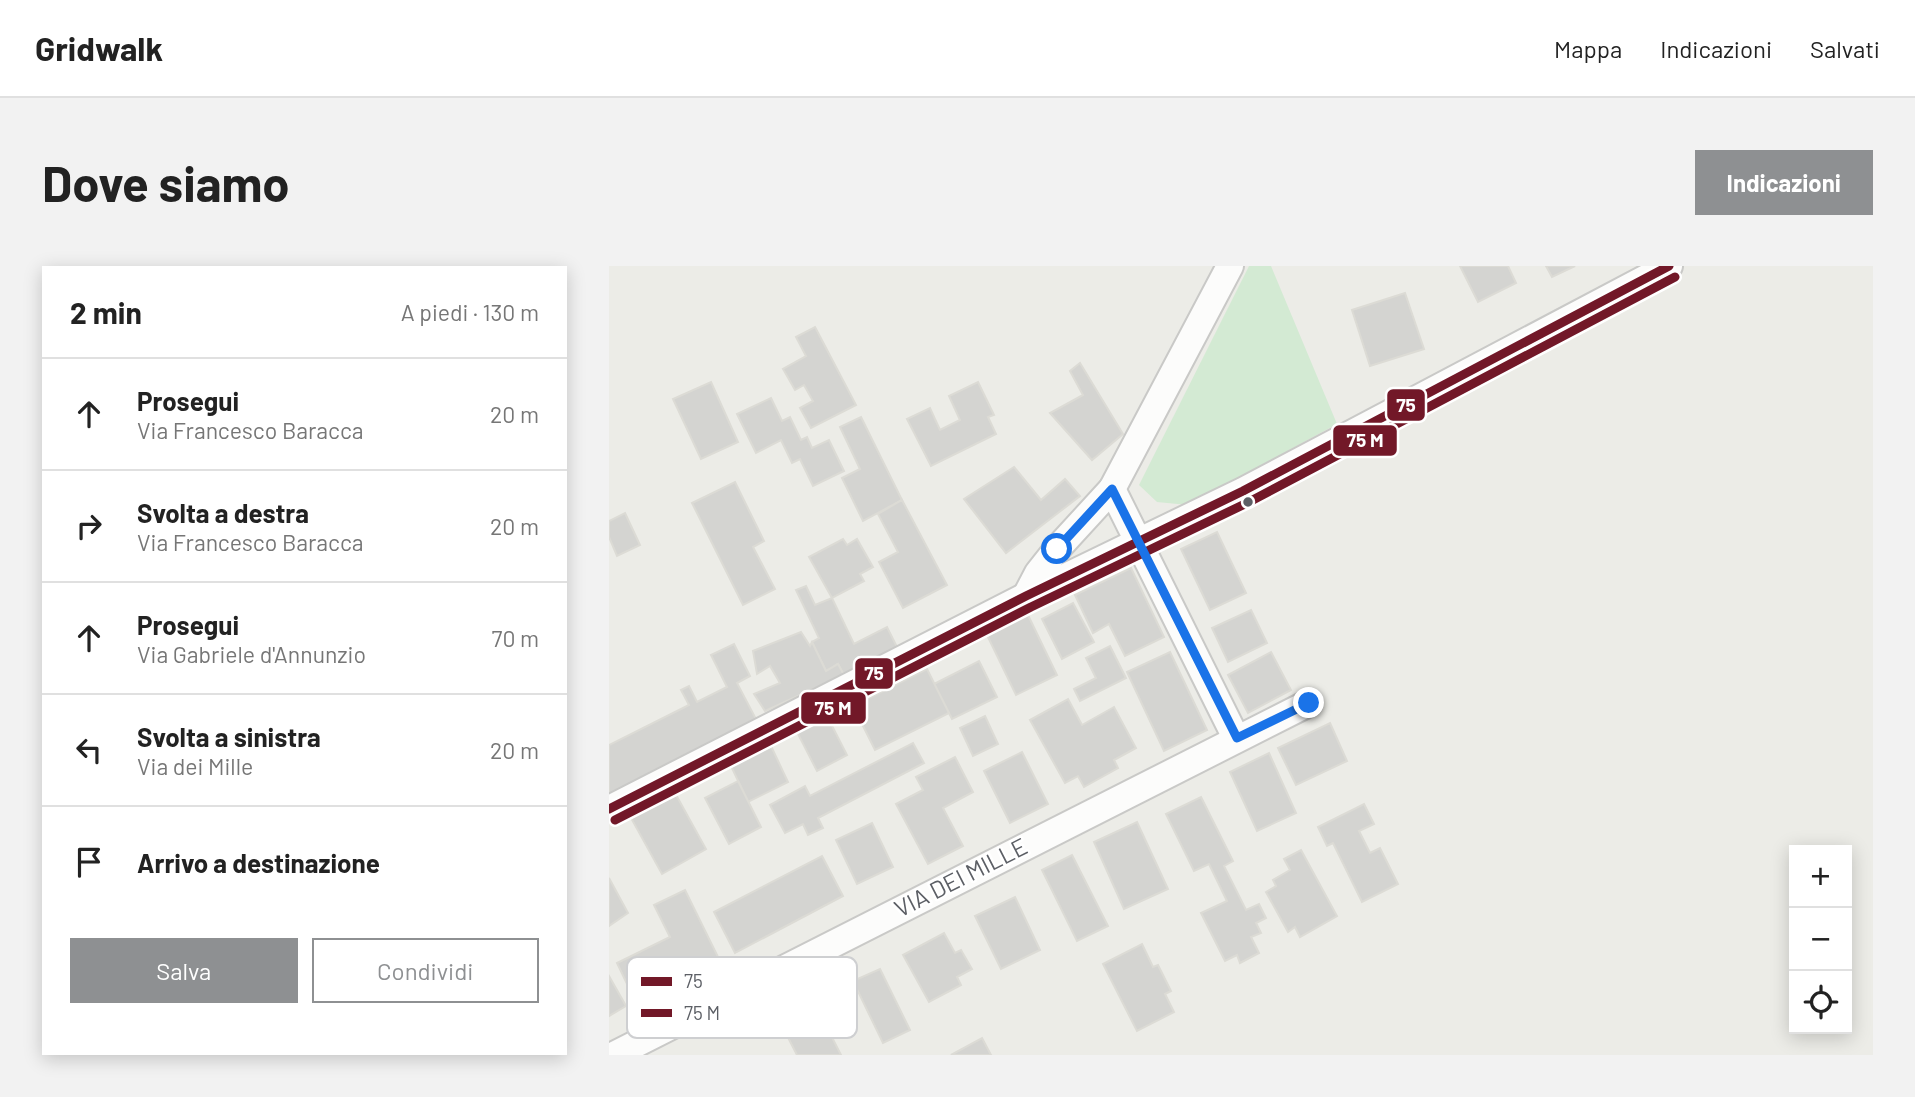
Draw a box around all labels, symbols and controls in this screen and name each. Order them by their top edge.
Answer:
text: Gridwalk [35,28,163,68]
text: Mappa [1554,34,1622,63]
text: Indicazioni [1660,34,1772,63]
text: Salvati [1810,34,1880,63]
button: Indicazioni [1695,150,1873,215]
text: Dove siamo [42,153,290,212]
text: 2 min [70,294,142,330]
text: A piedi · 130 m [401,298,539,326]
text: Prosegui [137,385,239,416]
line badge: 75 [1386,388,1426,422]
text: 75 [1396,393,1416,416]
icon: ahead [70,395,108,433]
text: 20 m [490,400,539,428]
text: Via Francesco Baracca [137,416,364,444]
line badge: 75 M [1332,424,1398,457]
text: 75 M [1346,428,1384,451]
unlabelled marker [1241,495,1255,509]
text: Svolta a destra [137,497,309,528]
icon: right [70,507,108,545]
text: 20 m [490,512,539,540]
text: Via Francesco Baracca [137,528,364,556]
route start [1041,533,1072,564]
text: Prosegui [137,609,239,640]
icon: ahead [70,619,108,657]
text: 70 m [492,624,539,652]
text: Via Gabriele d'Annunzio [137,640,366,668]
line badge: 75 [854,657,894,690]
text: 75 [864,661,884,684]
route end [1293,687,1324,718]
line badge: 75 M [800,691,867,725]
text: 75 M [814,696,852,719]
text: Svolta a sinistra [137,721,321,752]
icon: left [70,731,108,769]
text: 20 m [490,736,539,764]
text: Via dei Mille [137,752,253,780]
street label: VIA DEI MILLE [889,831,1032,923]
icon: arrive [70,843,108,881]
map controls [1789,845,1852,1034]
button: + [1789,845,1852,908]
text: Arrivo a destinazione [137,847,380,878]
button: − [1789,908,1852,971]
button: Salva [70,938,298,1003]
button: Condividi [312,938,539,1003]
legend [627,957,857,1038]
text: 75 [684,969,703,992]
button: locate [1789,971,1852,1034]
text: 75 M [684,1001,720,1024]

